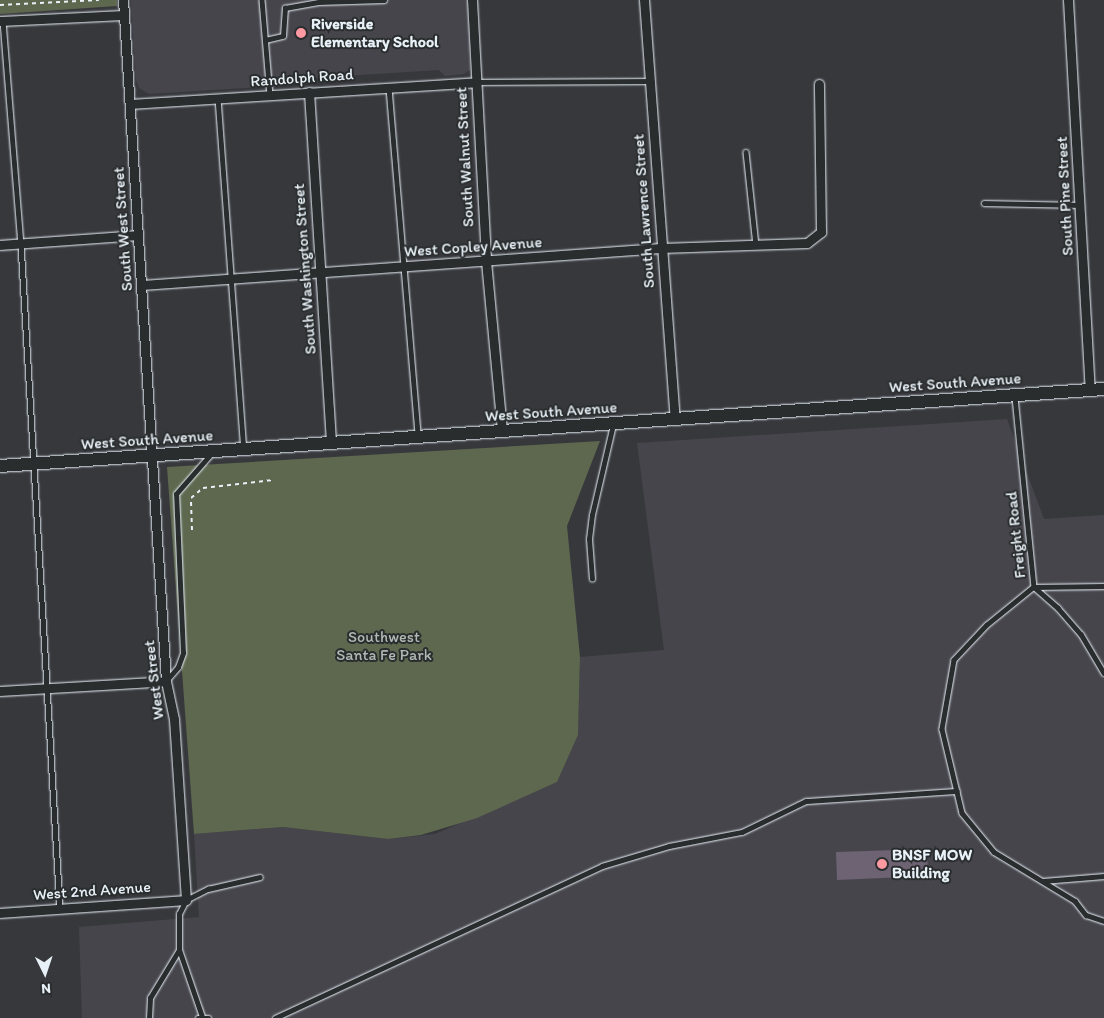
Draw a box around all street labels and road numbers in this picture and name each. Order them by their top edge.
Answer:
street label: Randolph Road [250,65,354,91]
street label: South Walnut Street [452,87,478,227]
street label: South Lawrence Street [629,133,659,289]
street label: South Pine Street [1052,136,1078,256]
street label: South West Street [109,167,137,291]
street label: South Washington Street [289,183,321,355]
street label: West Copley Avenue [404,233,542,261]
street label: West South Avenue [889,369,1021,397]
street label: West South Avenue [485,398,617,426]
street label: West South Avenue [81,426,213,454]
street label: Freight Road [1002,491,1030,579]
street label: West Street [140,639,168,721]
street label: West 2nd Avenue [33,877,151,905]

